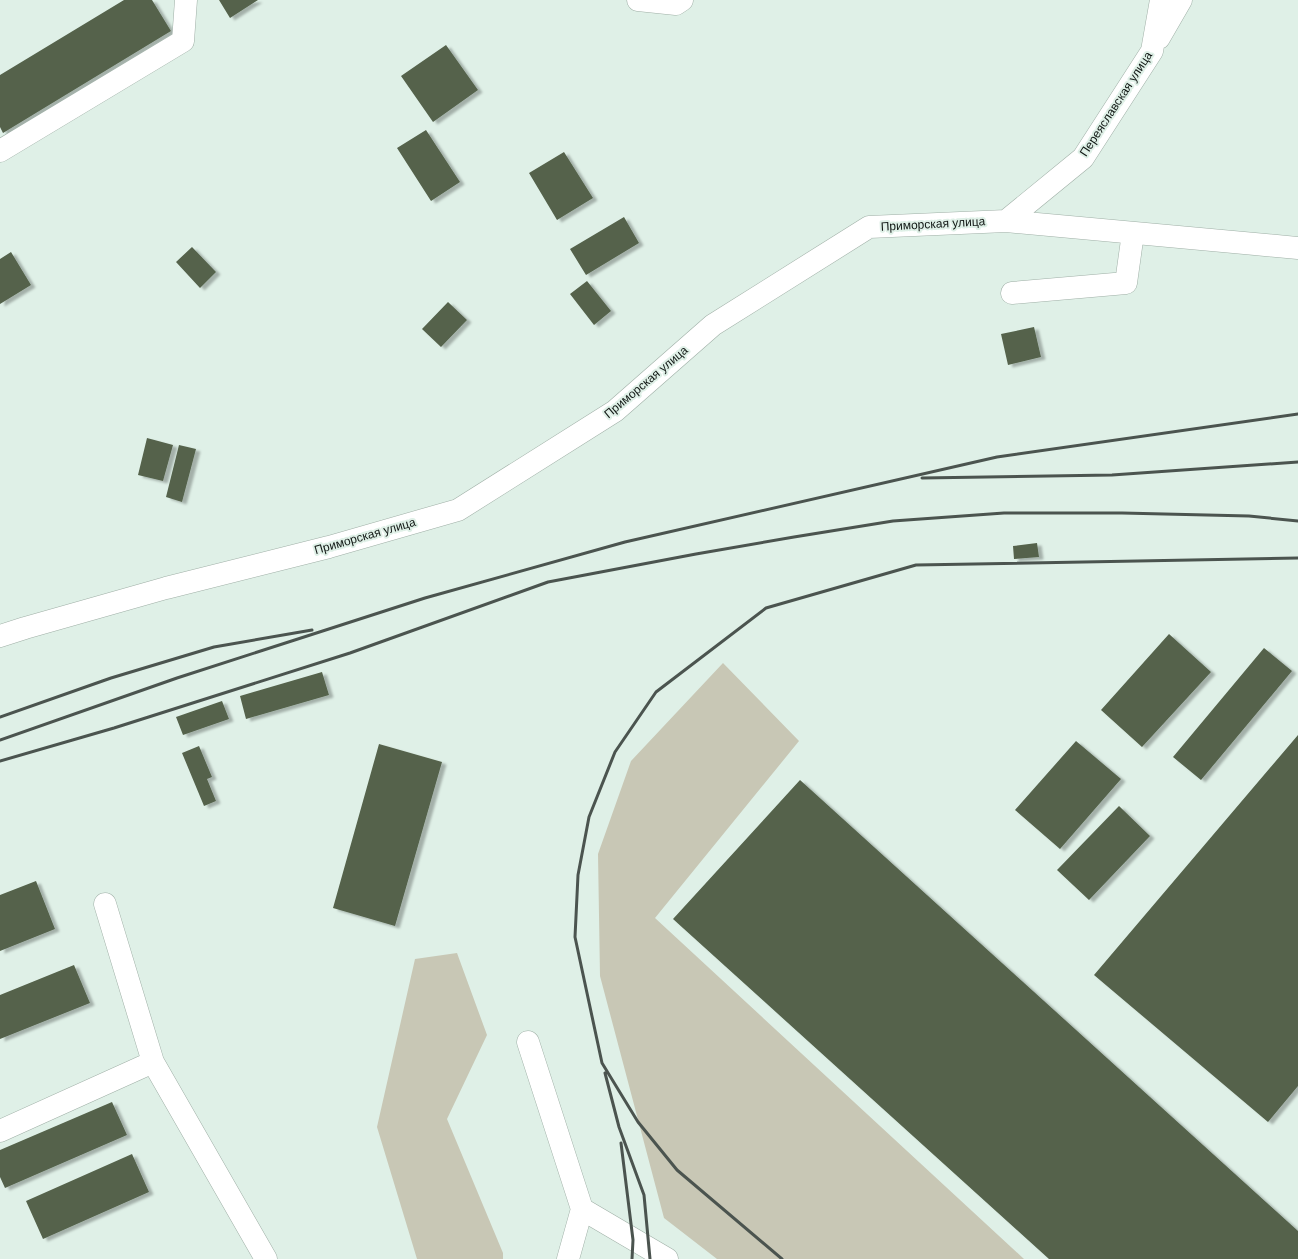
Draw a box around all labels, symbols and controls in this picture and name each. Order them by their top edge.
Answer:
street label: Переяславская улица [1077,49,1155,159]
street label: Приморская улица [880,214,986,234]
street label: Приморская улица [601,343,691,421]
street label: Приморская улица [313,515,418,557]

